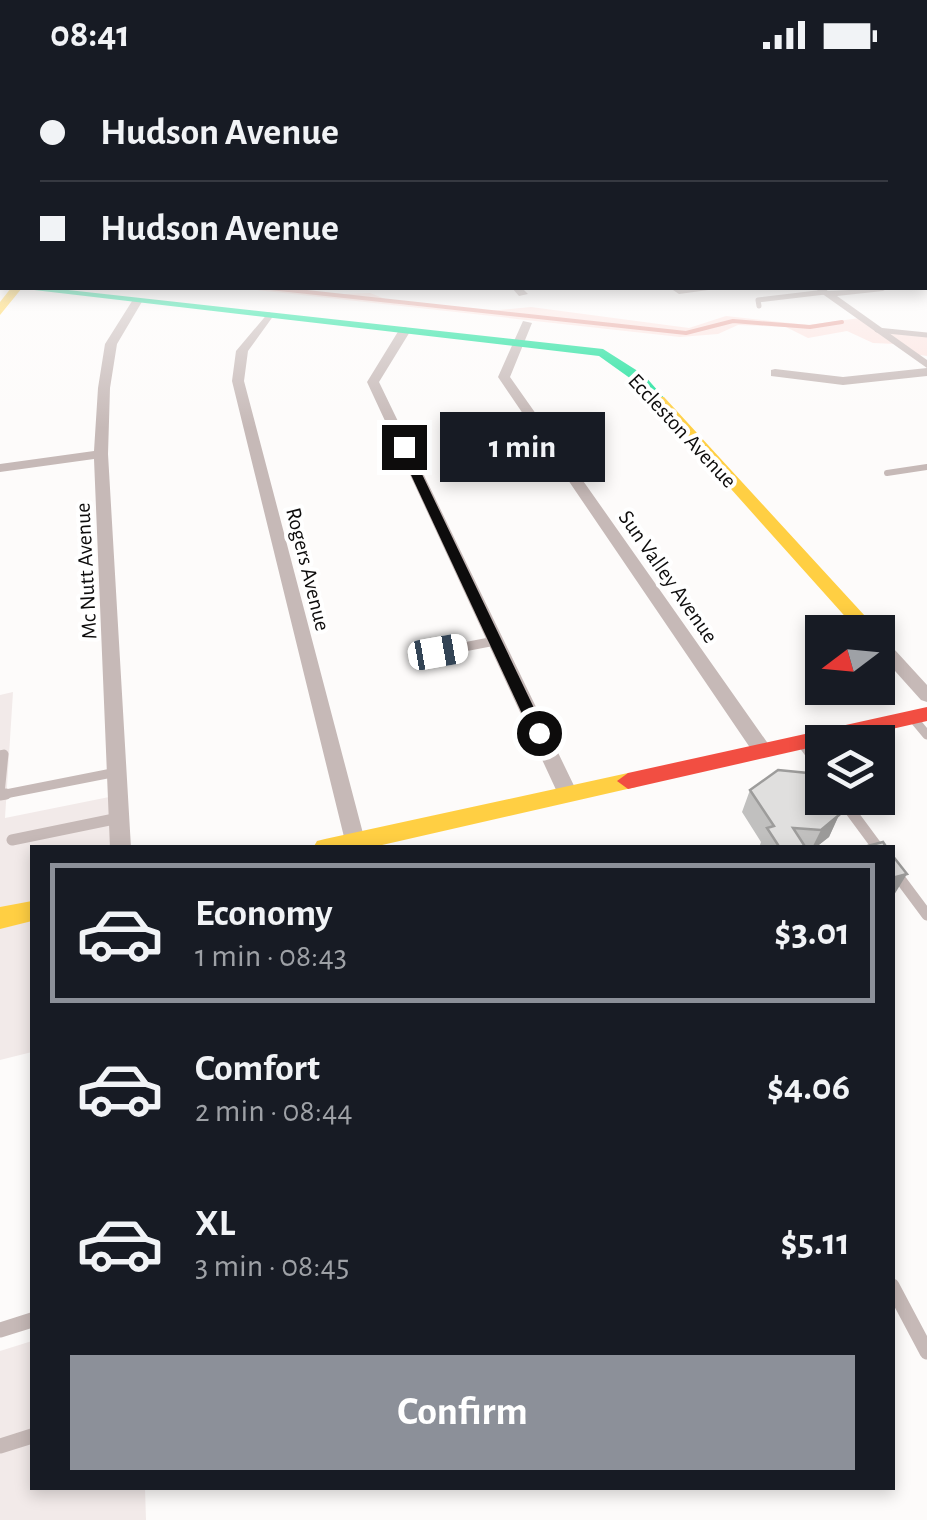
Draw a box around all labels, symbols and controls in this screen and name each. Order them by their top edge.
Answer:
text: 08:41 [50,16,130,54]
text: Hudson Avenue [100,114,339,152]
text: Hudson Avenue [100,210,339,248]
street label: Eccleston Avenue [624,369,740,492]
callout: 1 min [439,412,604,482]
route end [382,425,427,470]
text: 1 min [489,431,556,463]
street label: Mc Nutt Avenue [71,502,101,640]
street label: Rogers Avenue [282,505,334,633]
street label: Sun Valley Avenue [614,506,722,647]
north arrow [805,615,895,705]
map controls [805,615,895,815]
car [406,632,470,672]
route start [517,711,562,756]
button: layers [805,725,895,815]
icon: car [75,888,165,978]
text: Economy [195,895,333,933]
text: $3.01 [774,914,850,952]
text: 1 min · 08:43 [195,940,347,972]
icon: car [75,1043,165,1133]
text: Comfort [195,1050,320,1088]
text: $4.06 [767,1069,850,1107]
text: 2 min · 08:44 [195,1095,353,1127]
icon: car [75,1198,165,1288]
text: XL [195,1205,235,1243]
text: $5.11 [780,1224,850,1262]
text: 3 min · 08:45 [195,1250,349,1282]
button: Confirm [70,1355,855,1470]

